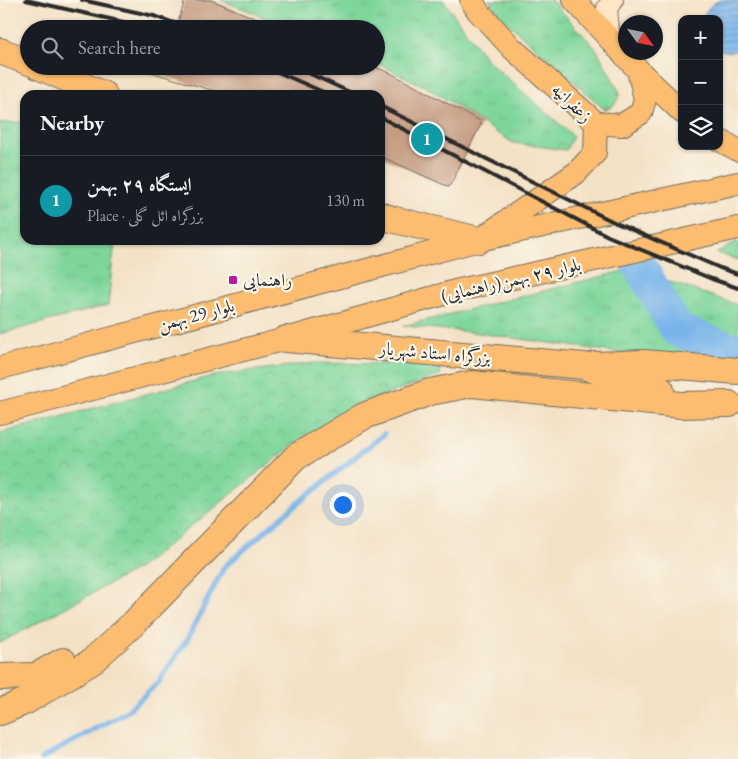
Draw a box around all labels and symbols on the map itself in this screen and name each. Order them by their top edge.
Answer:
north arrow [618,15,663,60]
street label: زعفرانیه [547,78,597,128]
pin: 1 [411,120,443,158]
street label: بلوار ٢٩ بهمن(راهنمایی) [439,252,583,308]
place label: راهنمایی [243,268,292,292]
marker: راهنمایی [227,274,239,286]
street label: بلوار 29 بهمن [155,293,237,337]
street label: بزرگراه استاد شهریار [376,336,492,370]
your location [330,492,356,518]

